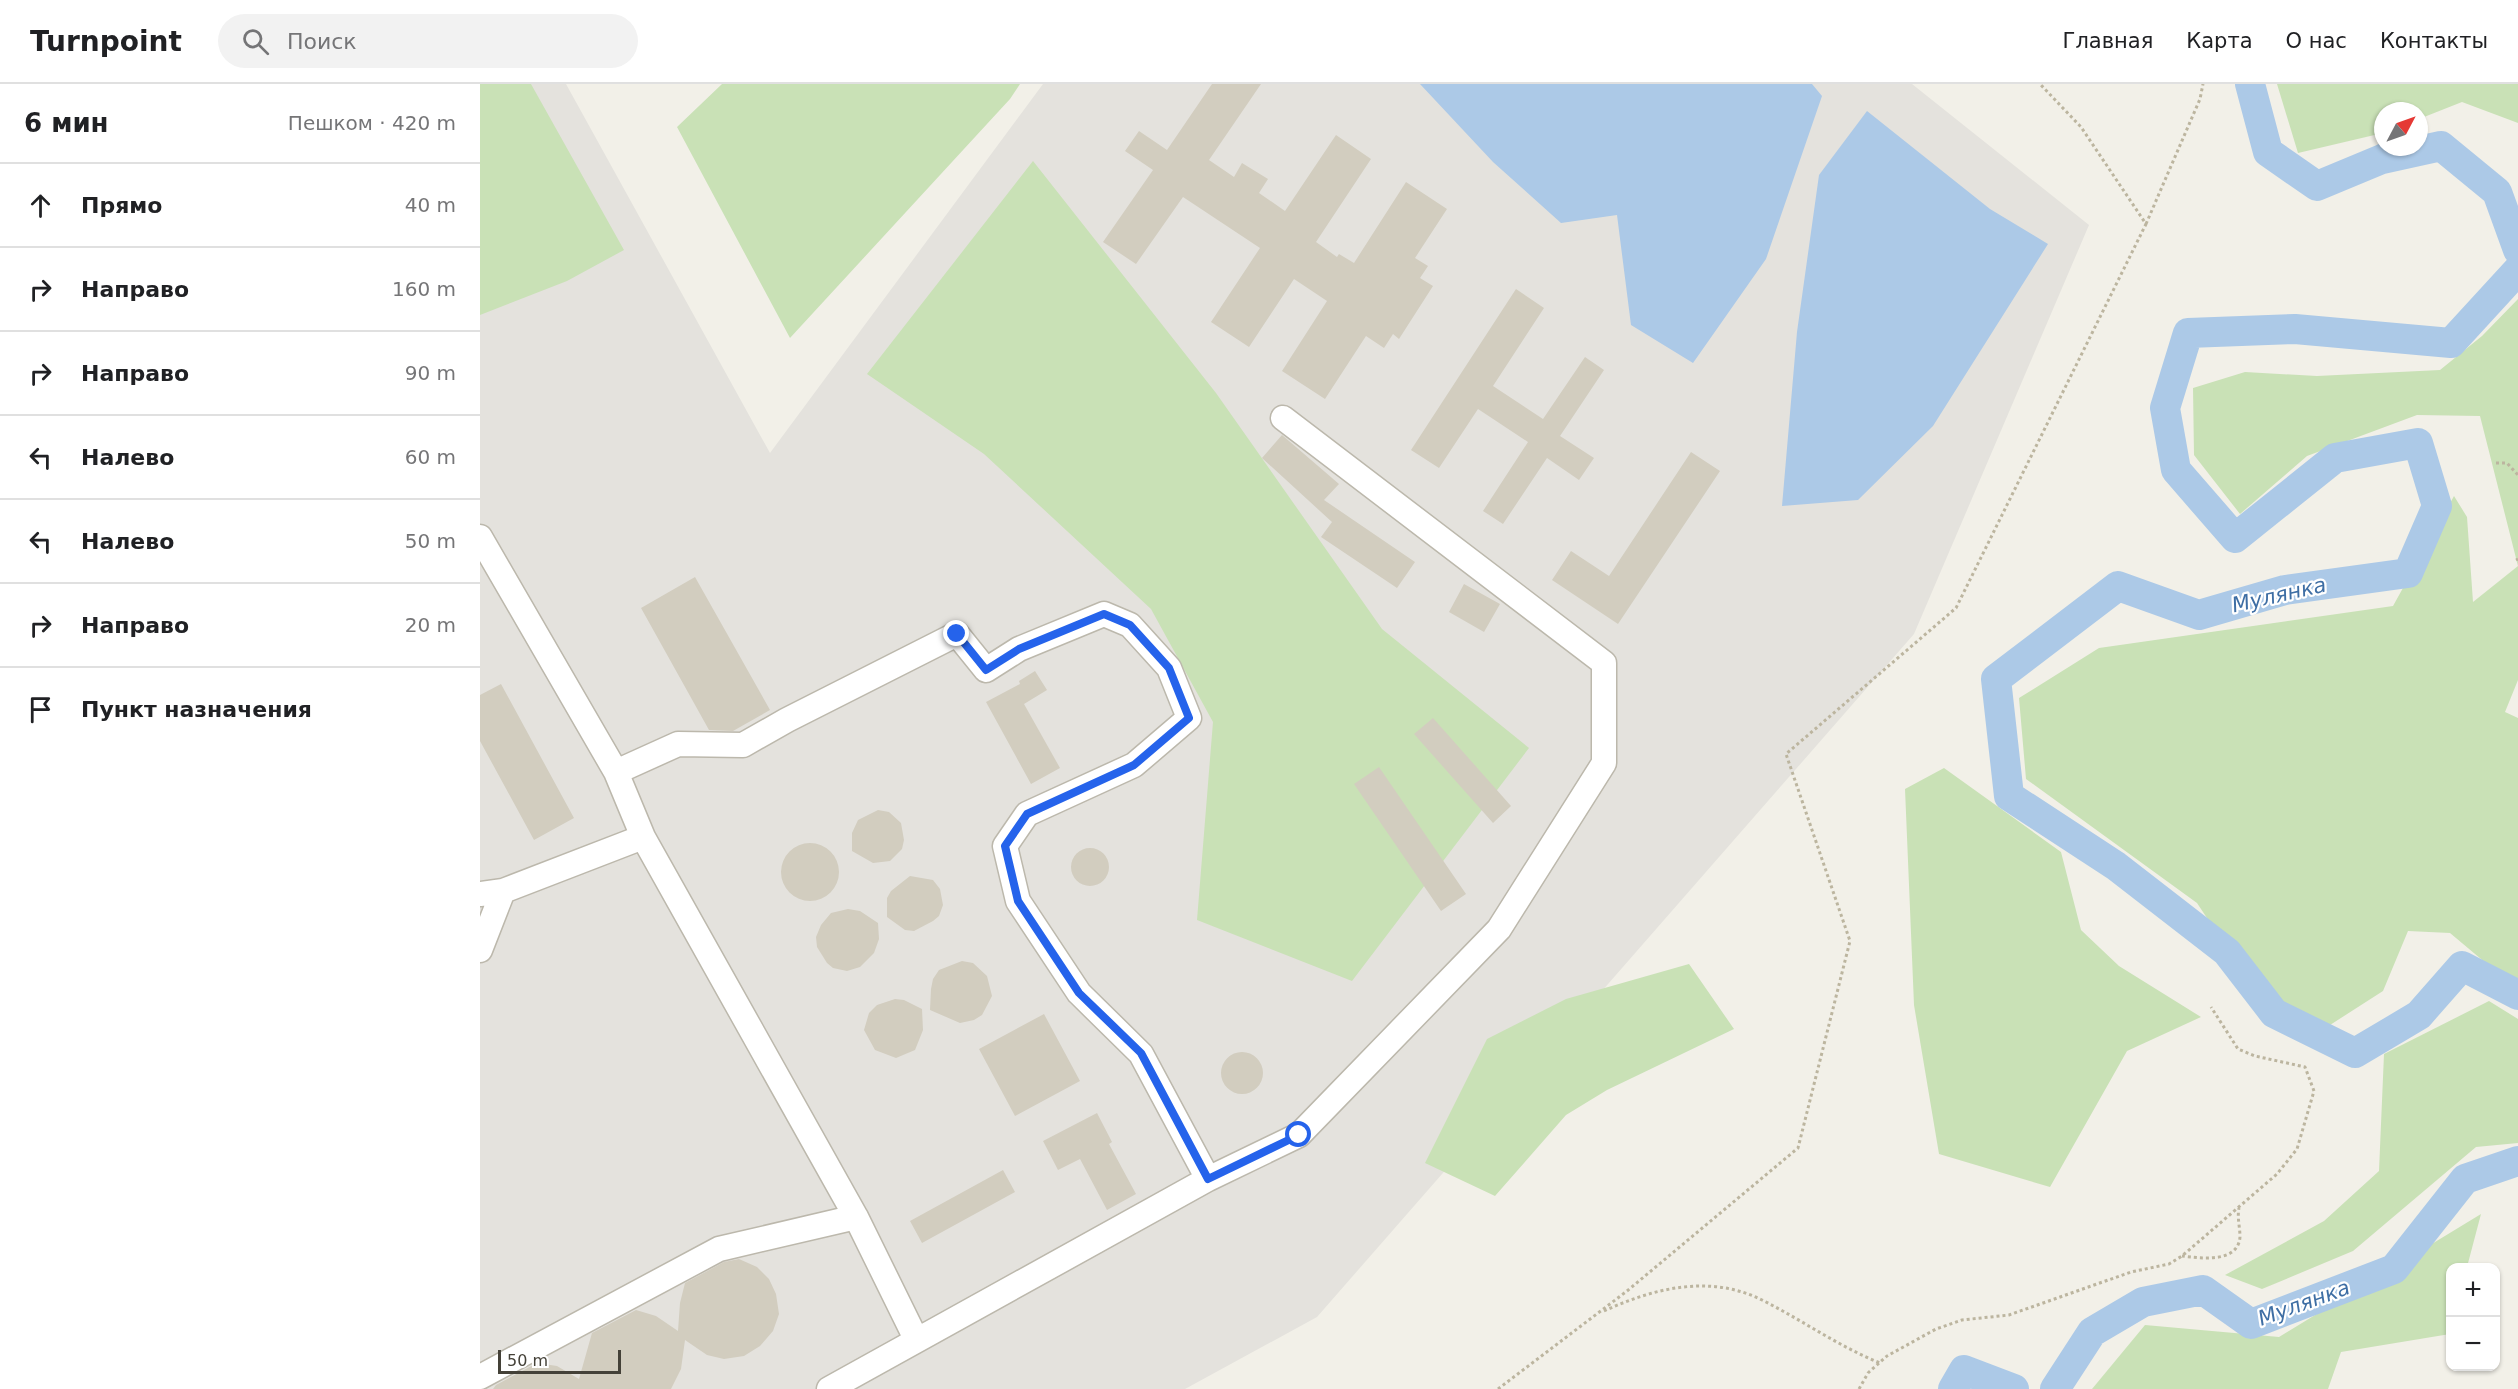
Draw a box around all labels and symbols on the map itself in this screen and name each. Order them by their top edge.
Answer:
north arrow [2374,102,2428,156]
water label: Мулянка [2230,573,2328,617]
route end [943,620,969,646]
route start [1285,1121,1311,1147]
water label: Мулянка [2255,1275,2353,1331]
scale bar [498,1347,621,1374]

